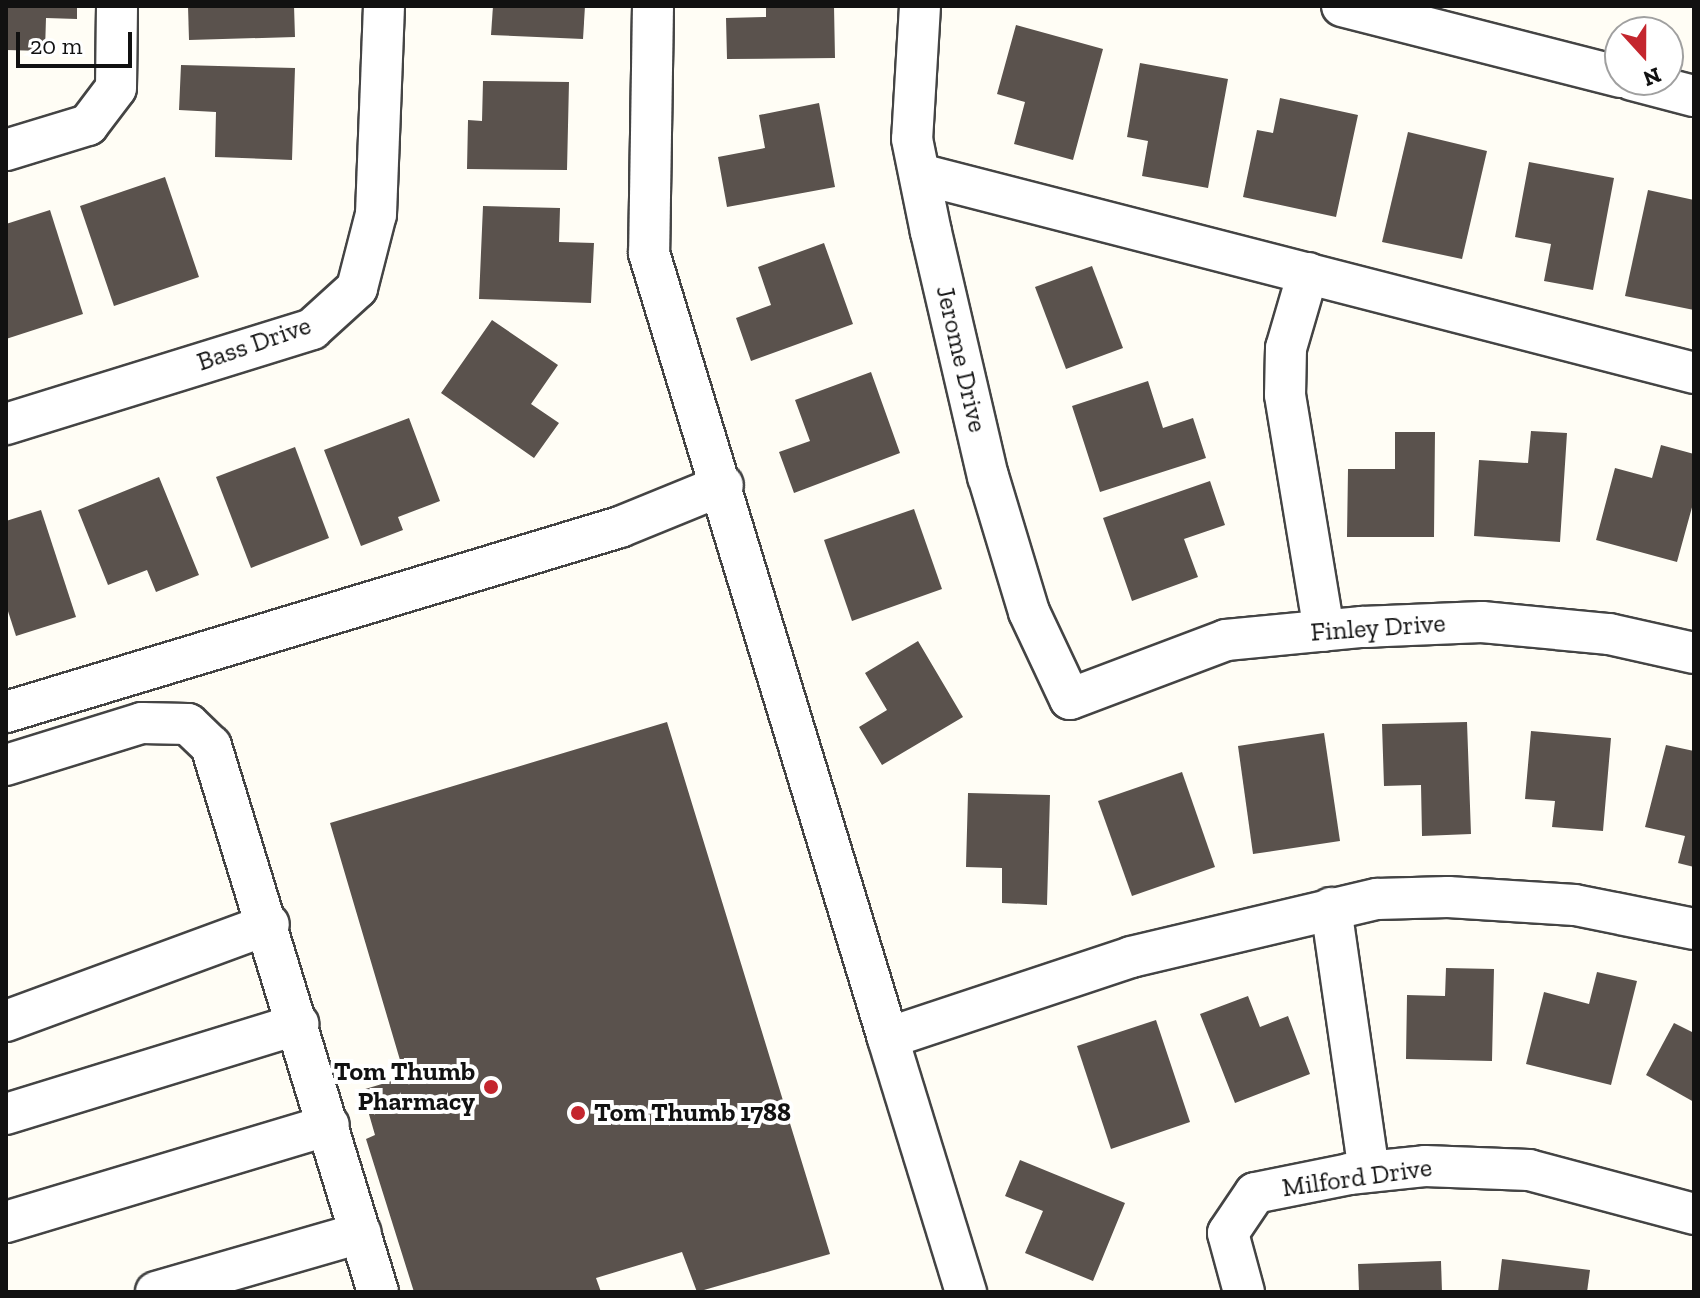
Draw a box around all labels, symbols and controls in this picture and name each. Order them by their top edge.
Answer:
scale bar [20,16,136,66]
north arrow [1604,16,1684,96]
text: 20 m [30,31,82,60]
text: N [1639,61,1665,93]
street label: Jerome Drive [929,283,993,435]
street label: Bass Drive [193,310,315,378]
street label: Finley Drive [1309,608,1447,648]
place label: Tom Thumb Pharmacy [334,1056,475,1118]
marker: Tom Thumb Pharmacy [482,1078,500,1096]
place label: Tom Thumb 1788 [594,1097,791,1129]
marker: Tom Thumb 1788 [569,1104,587,1122]
street label: Milford Drive [1280,1152,1434,1204]

